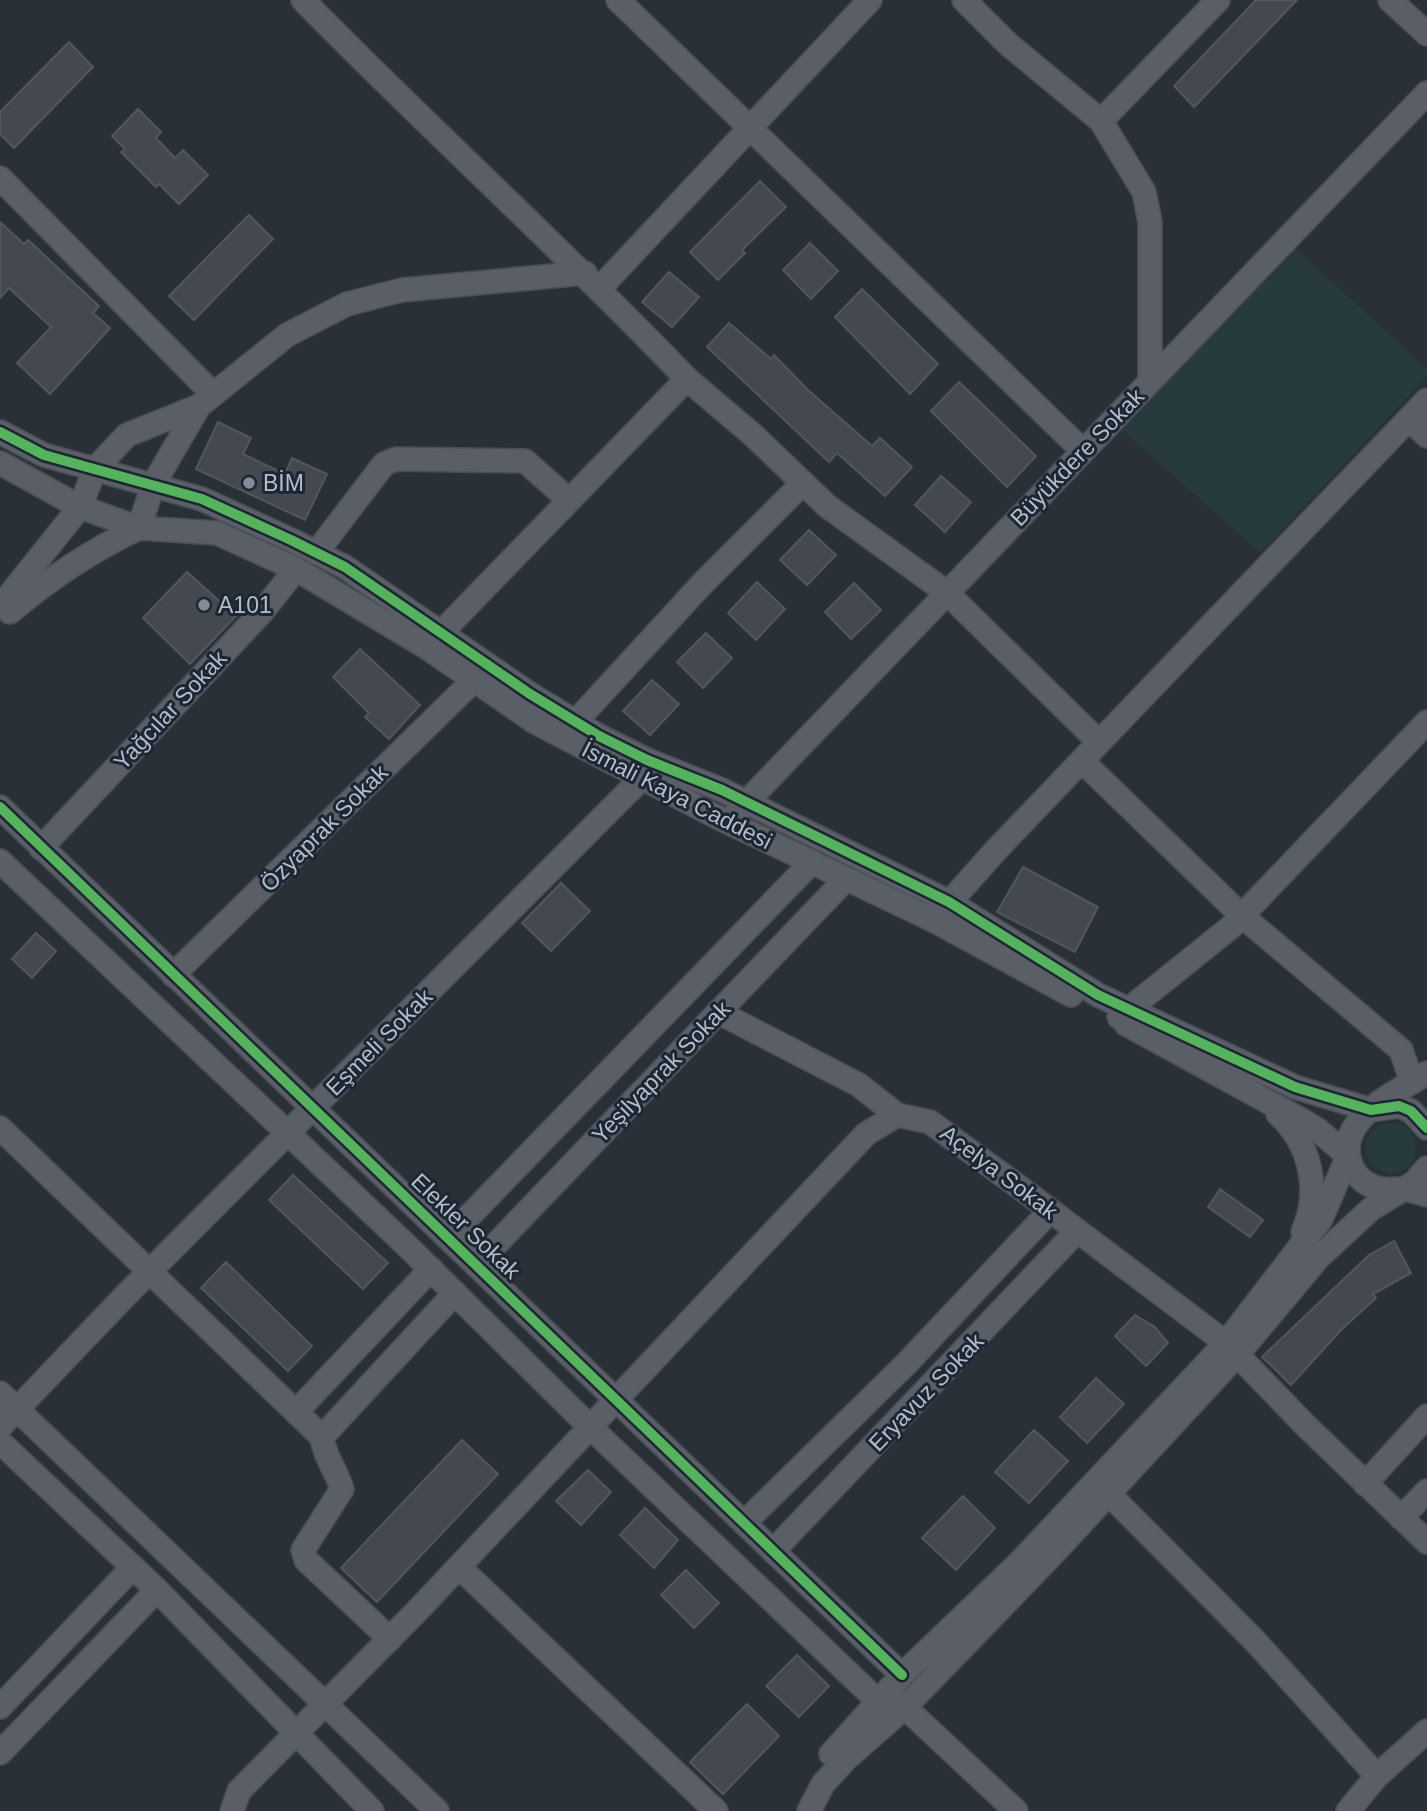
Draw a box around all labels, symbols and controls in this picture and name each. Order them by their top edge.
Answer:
street label: Büyükdere Sokak [1005,383,1149,531]
place label: BİM [263,470,304,496]
marker: BİM [241,475,257,491]
place label: A101 [218,592,272,618]
marker: A101 [196,597,212,613]
street label: Yağcılar Sokak [108,645,232,775]
street label: İsmali Kaya Caddesi [578,736,776,854]
street label: Özyaprak Sokak [255,759,393,897]
street label: Eşmeli Sokak [321,983,438,1100]
street label: Yeşilyaprak Sokak [587,995,736,1148]
street label: Açelya Sokak [936,1120,1063,1225]
street label: Elekler Sokak [406,1168,526,1285]
street label: Eryavuz Sokak [863,1327,989,1456]

